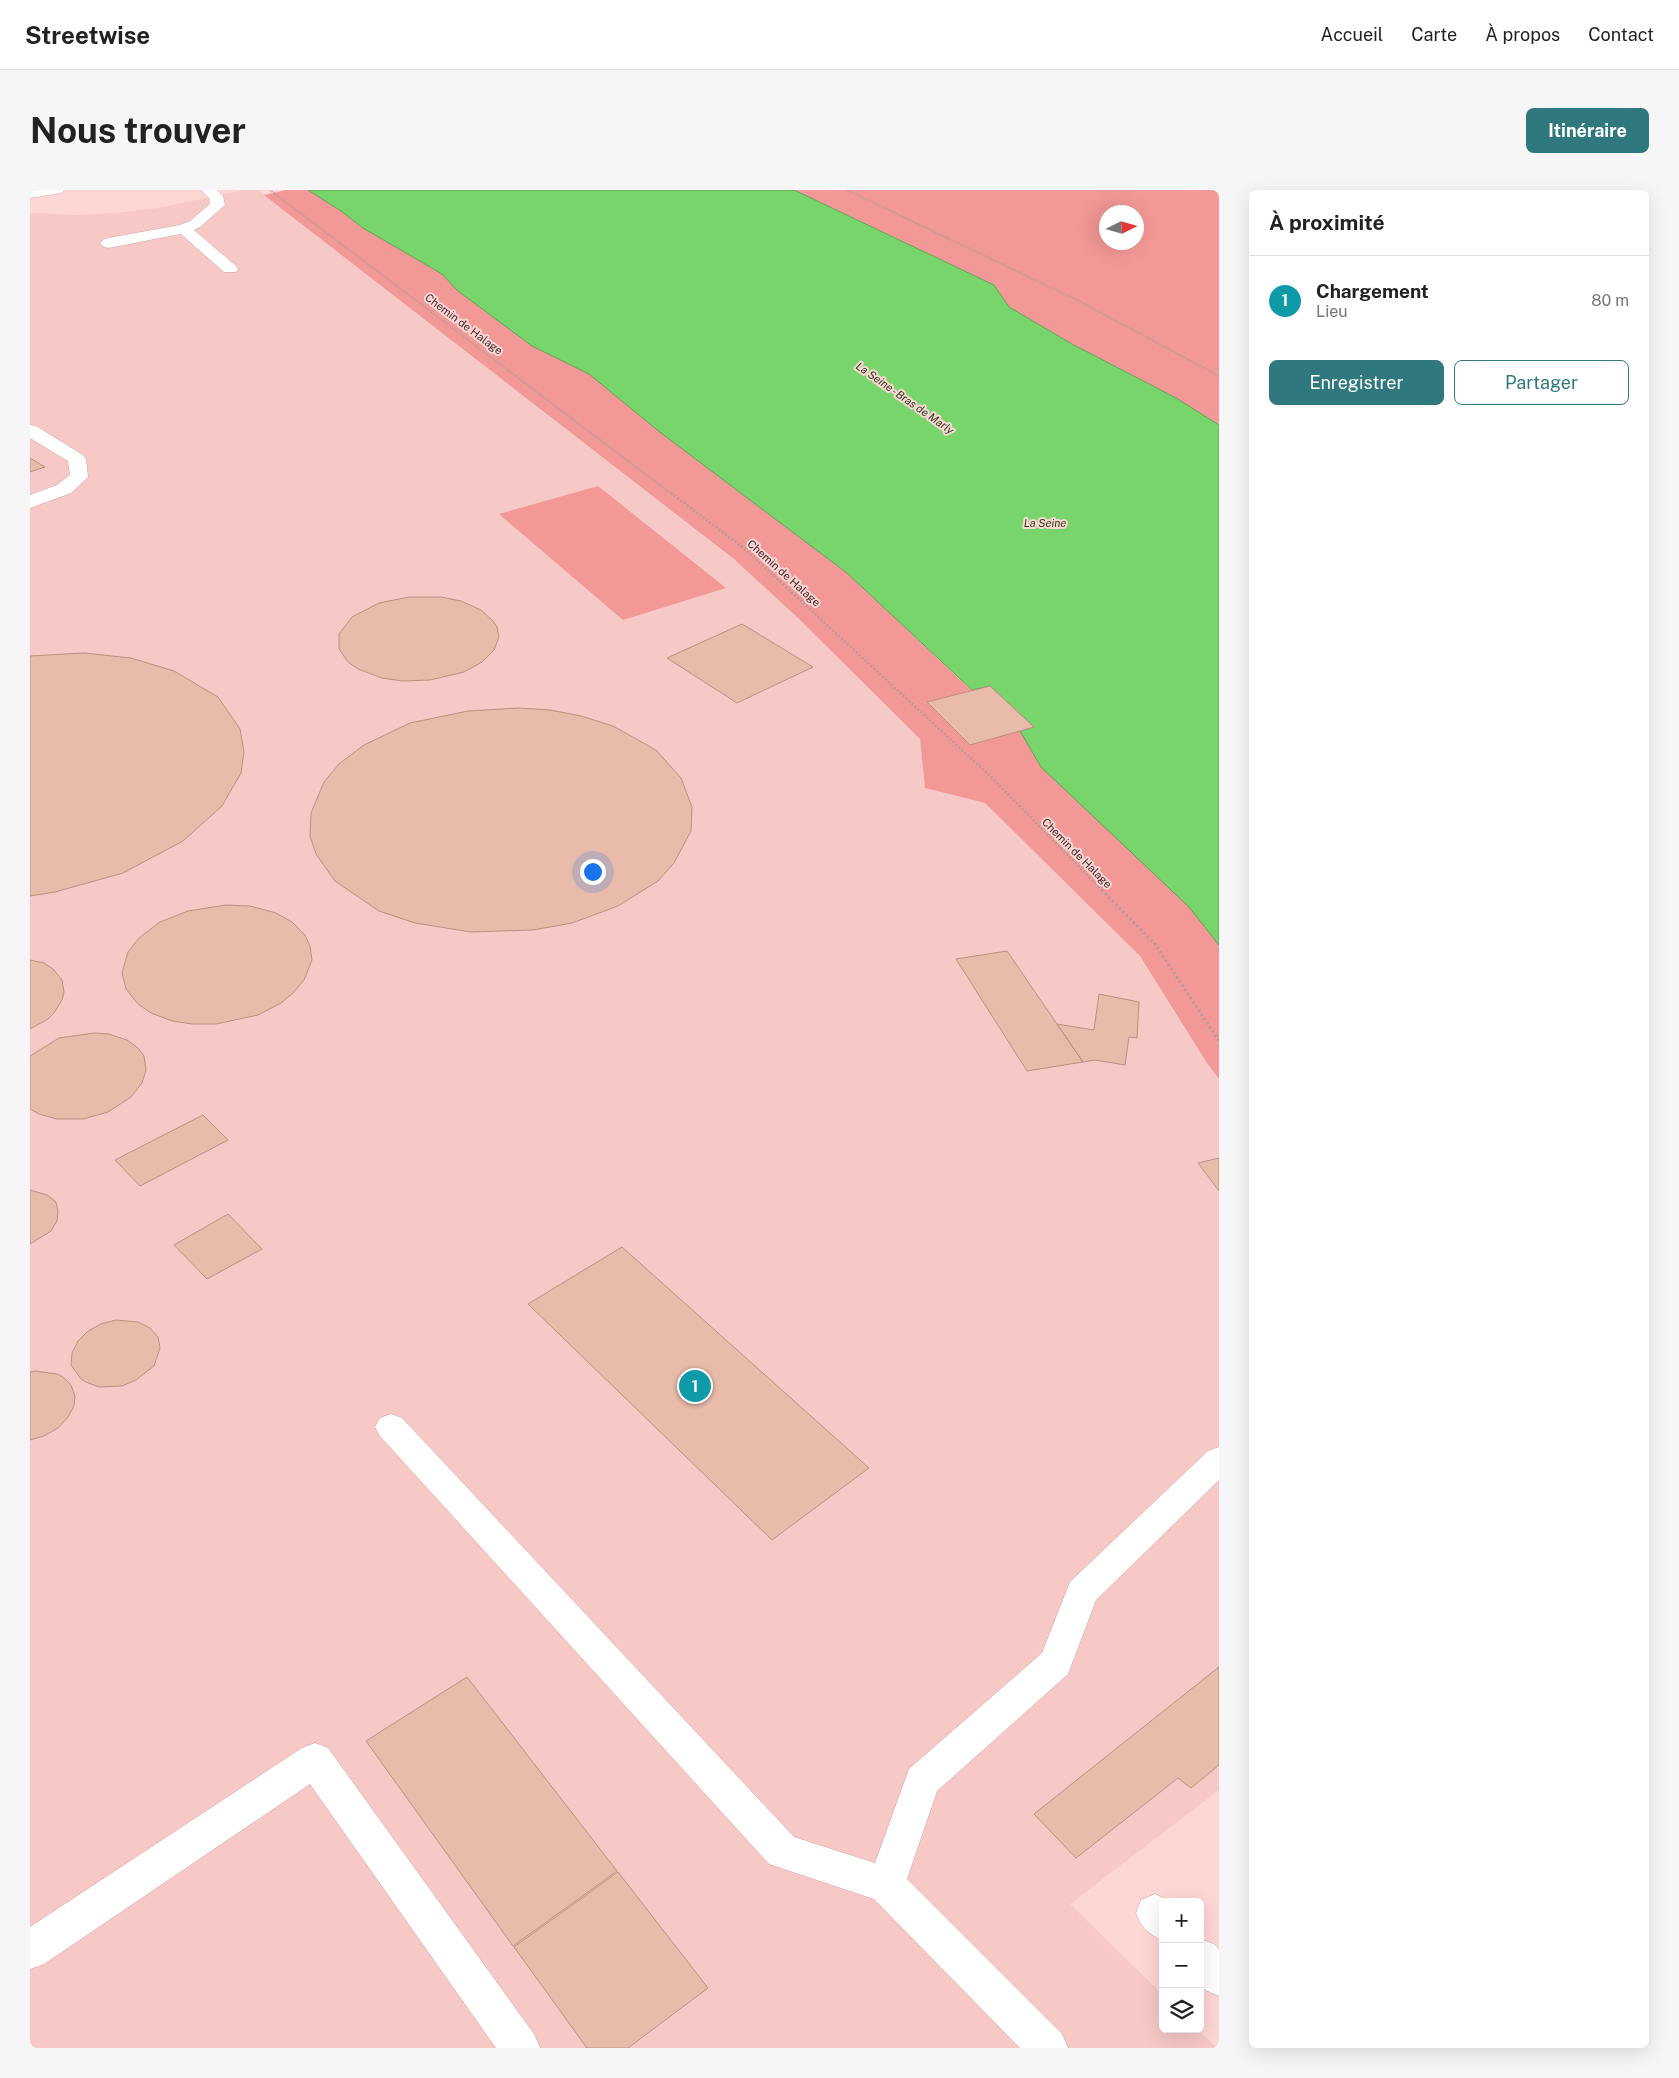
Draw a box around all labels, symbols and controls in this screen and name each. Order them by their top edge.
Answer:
text: Streetwise [25,21,150,49]
text: Accueil [1321,24,1383,45]
text: Carte [1411,24,1457,45]
text: À propos [1485,24,1560,45]
text: Contact [1588,24,1654,45]
button: Itinéraire [1526,108,1649,153]
text: Nous trouver [30,110,246,151]
north arrow [1099,205,1144,250]
text: À proximité [1269,210,1385,235]
text: Chargement [1316,280,1429,302]
street label: Chemin de Halage [423,291,505,357]
text: 1 [1282,291,1288,310]
text: 80 m [1591,291,1629,310]
text: Lieu [1316,302,1348,321]
water label: La Seine - Bras de Marly [854,360,956,437]
button: Enregistrer [1269,360,1444,405]
button: Partager [1454,360,1629,405]
water label: La Seine [1024,517,1066,529]
street label: Chemin de Halage [745,537,823,609]
street label: Chemin de Halage [1040,816,1114,890]
your location [580,859,606,885]
pin: 1 [679,1367,711,1405]
map controls [1159,1898,1204,2033]
button: + [1159,1898,1204,1943]
button: − [1159,1943,1204,1988]
button: layers [1159,1988,1204,2033]

